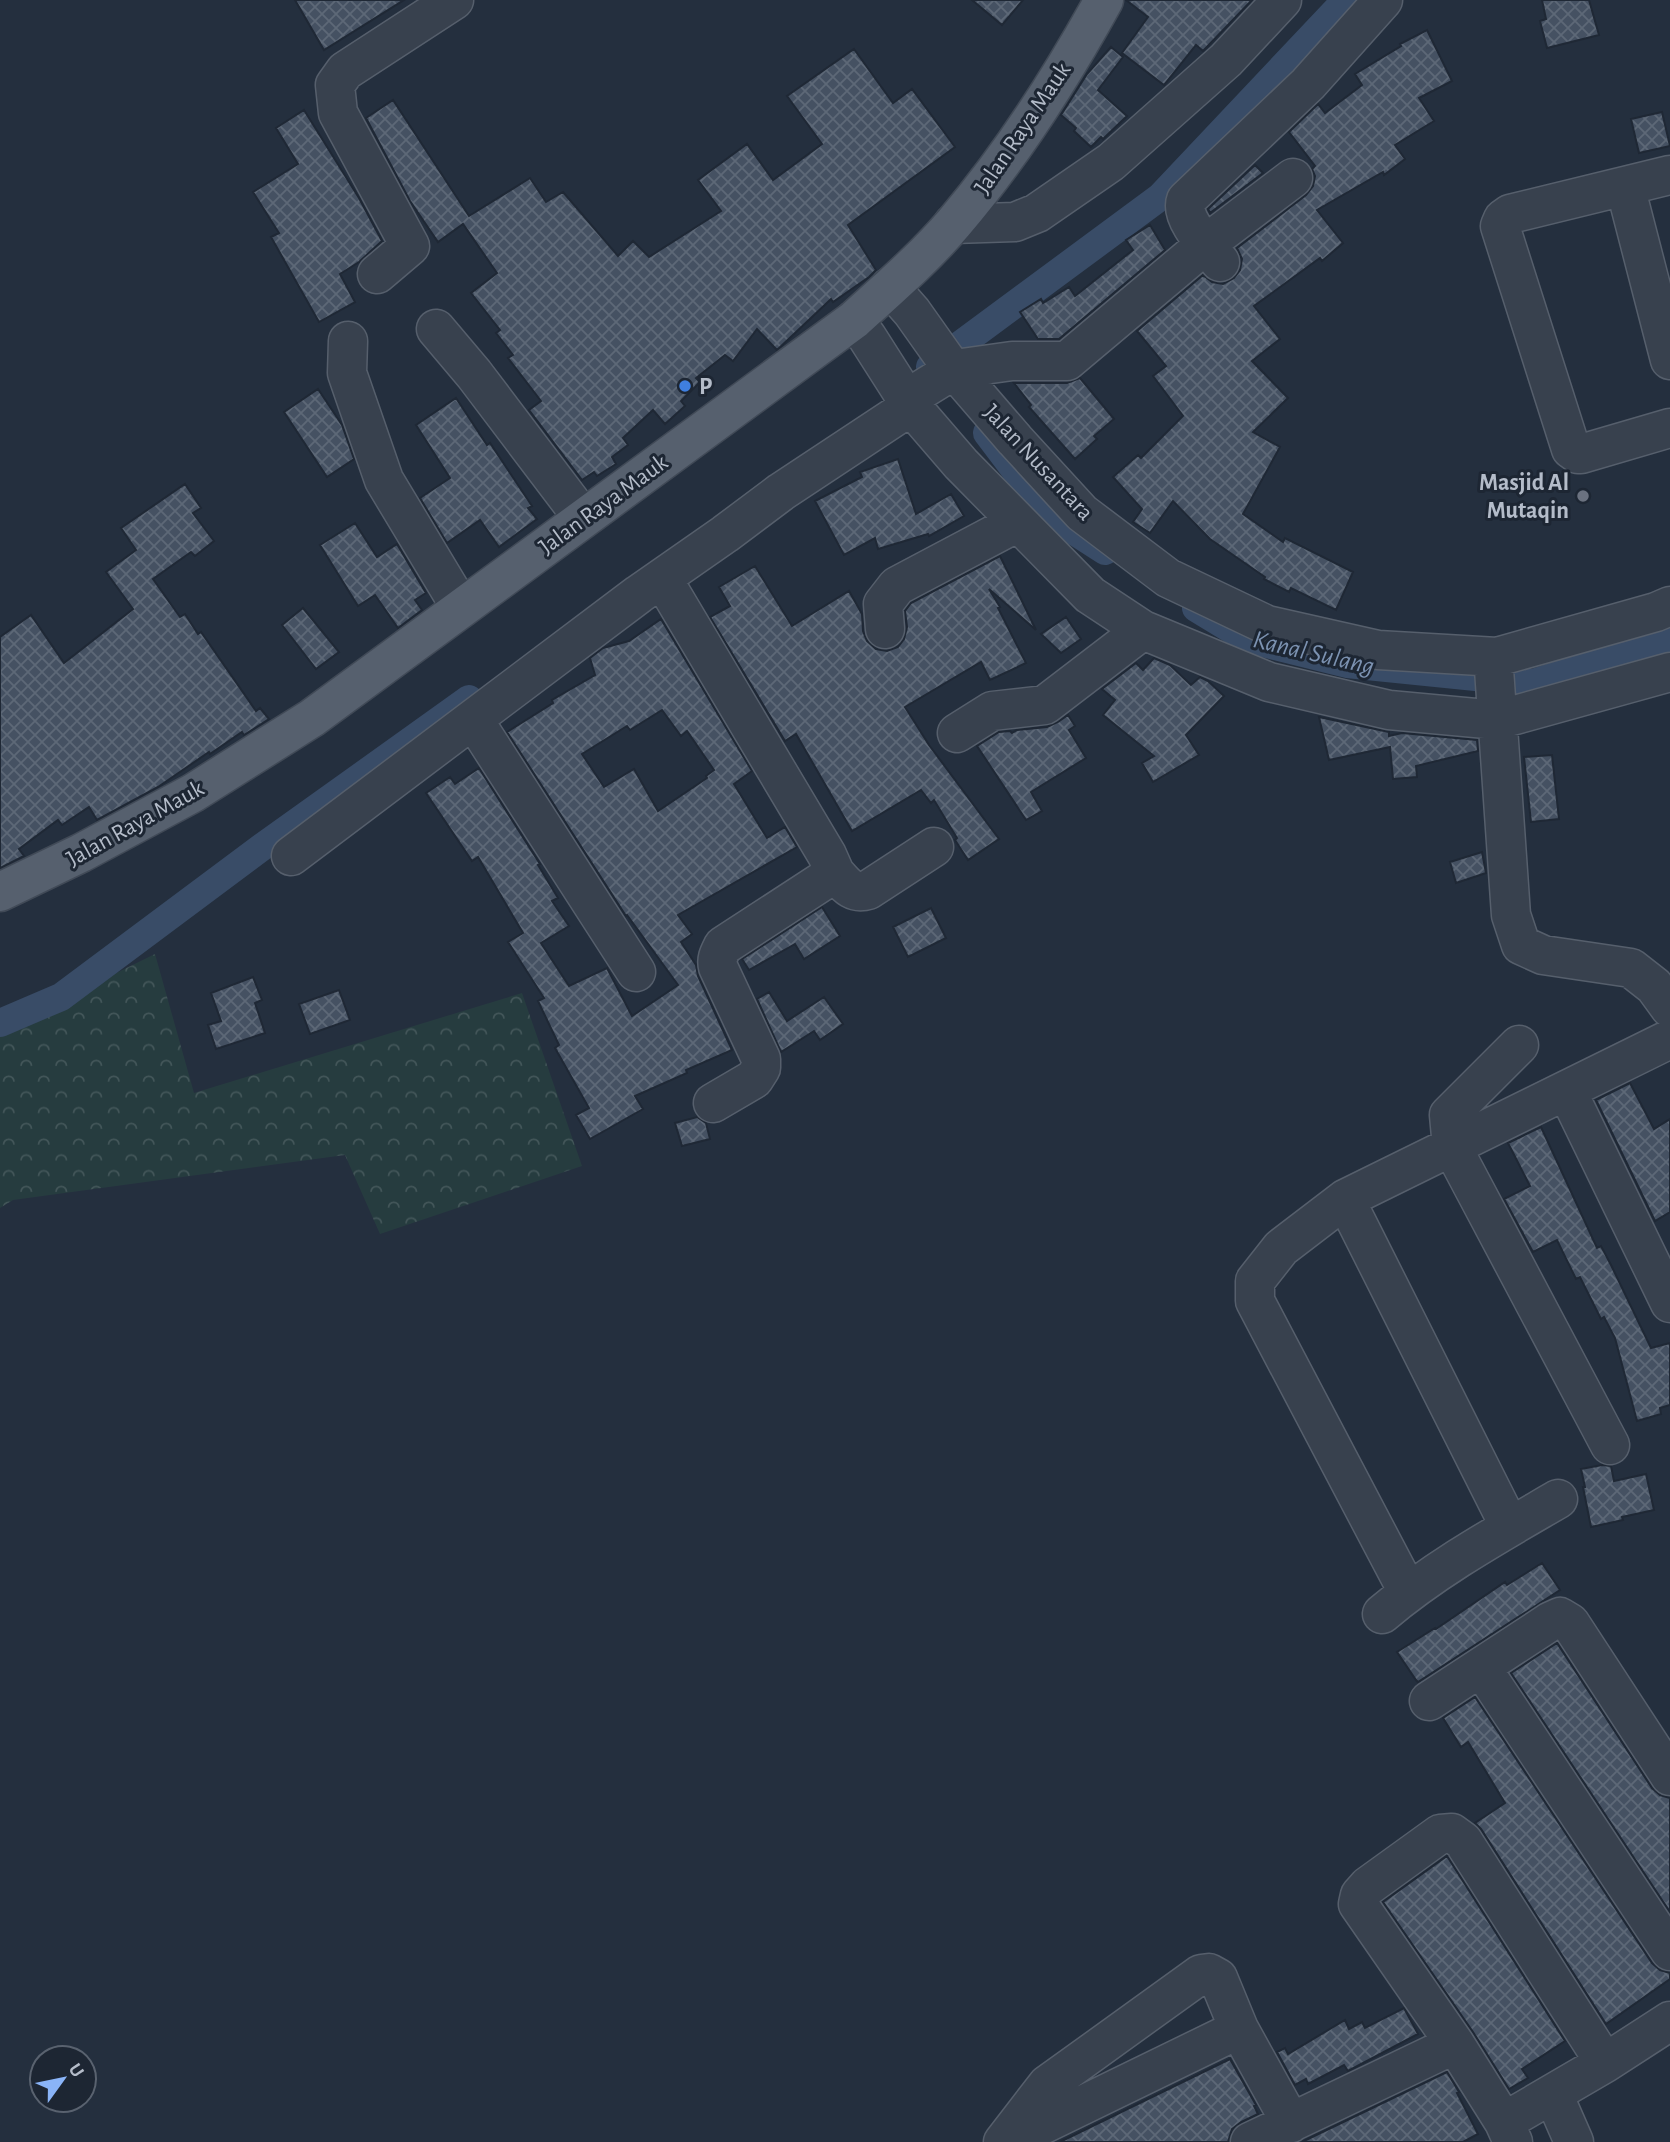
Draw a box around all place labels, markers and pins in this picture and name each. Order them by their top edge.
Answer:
place label: P [699,375,712,399]
marker: P [677,378,693,394]
place label: Masjid Al Mutaqin [1479,471,1569,523]
marker: Masjid Al Mutaqin [1575,488,1591,504]

